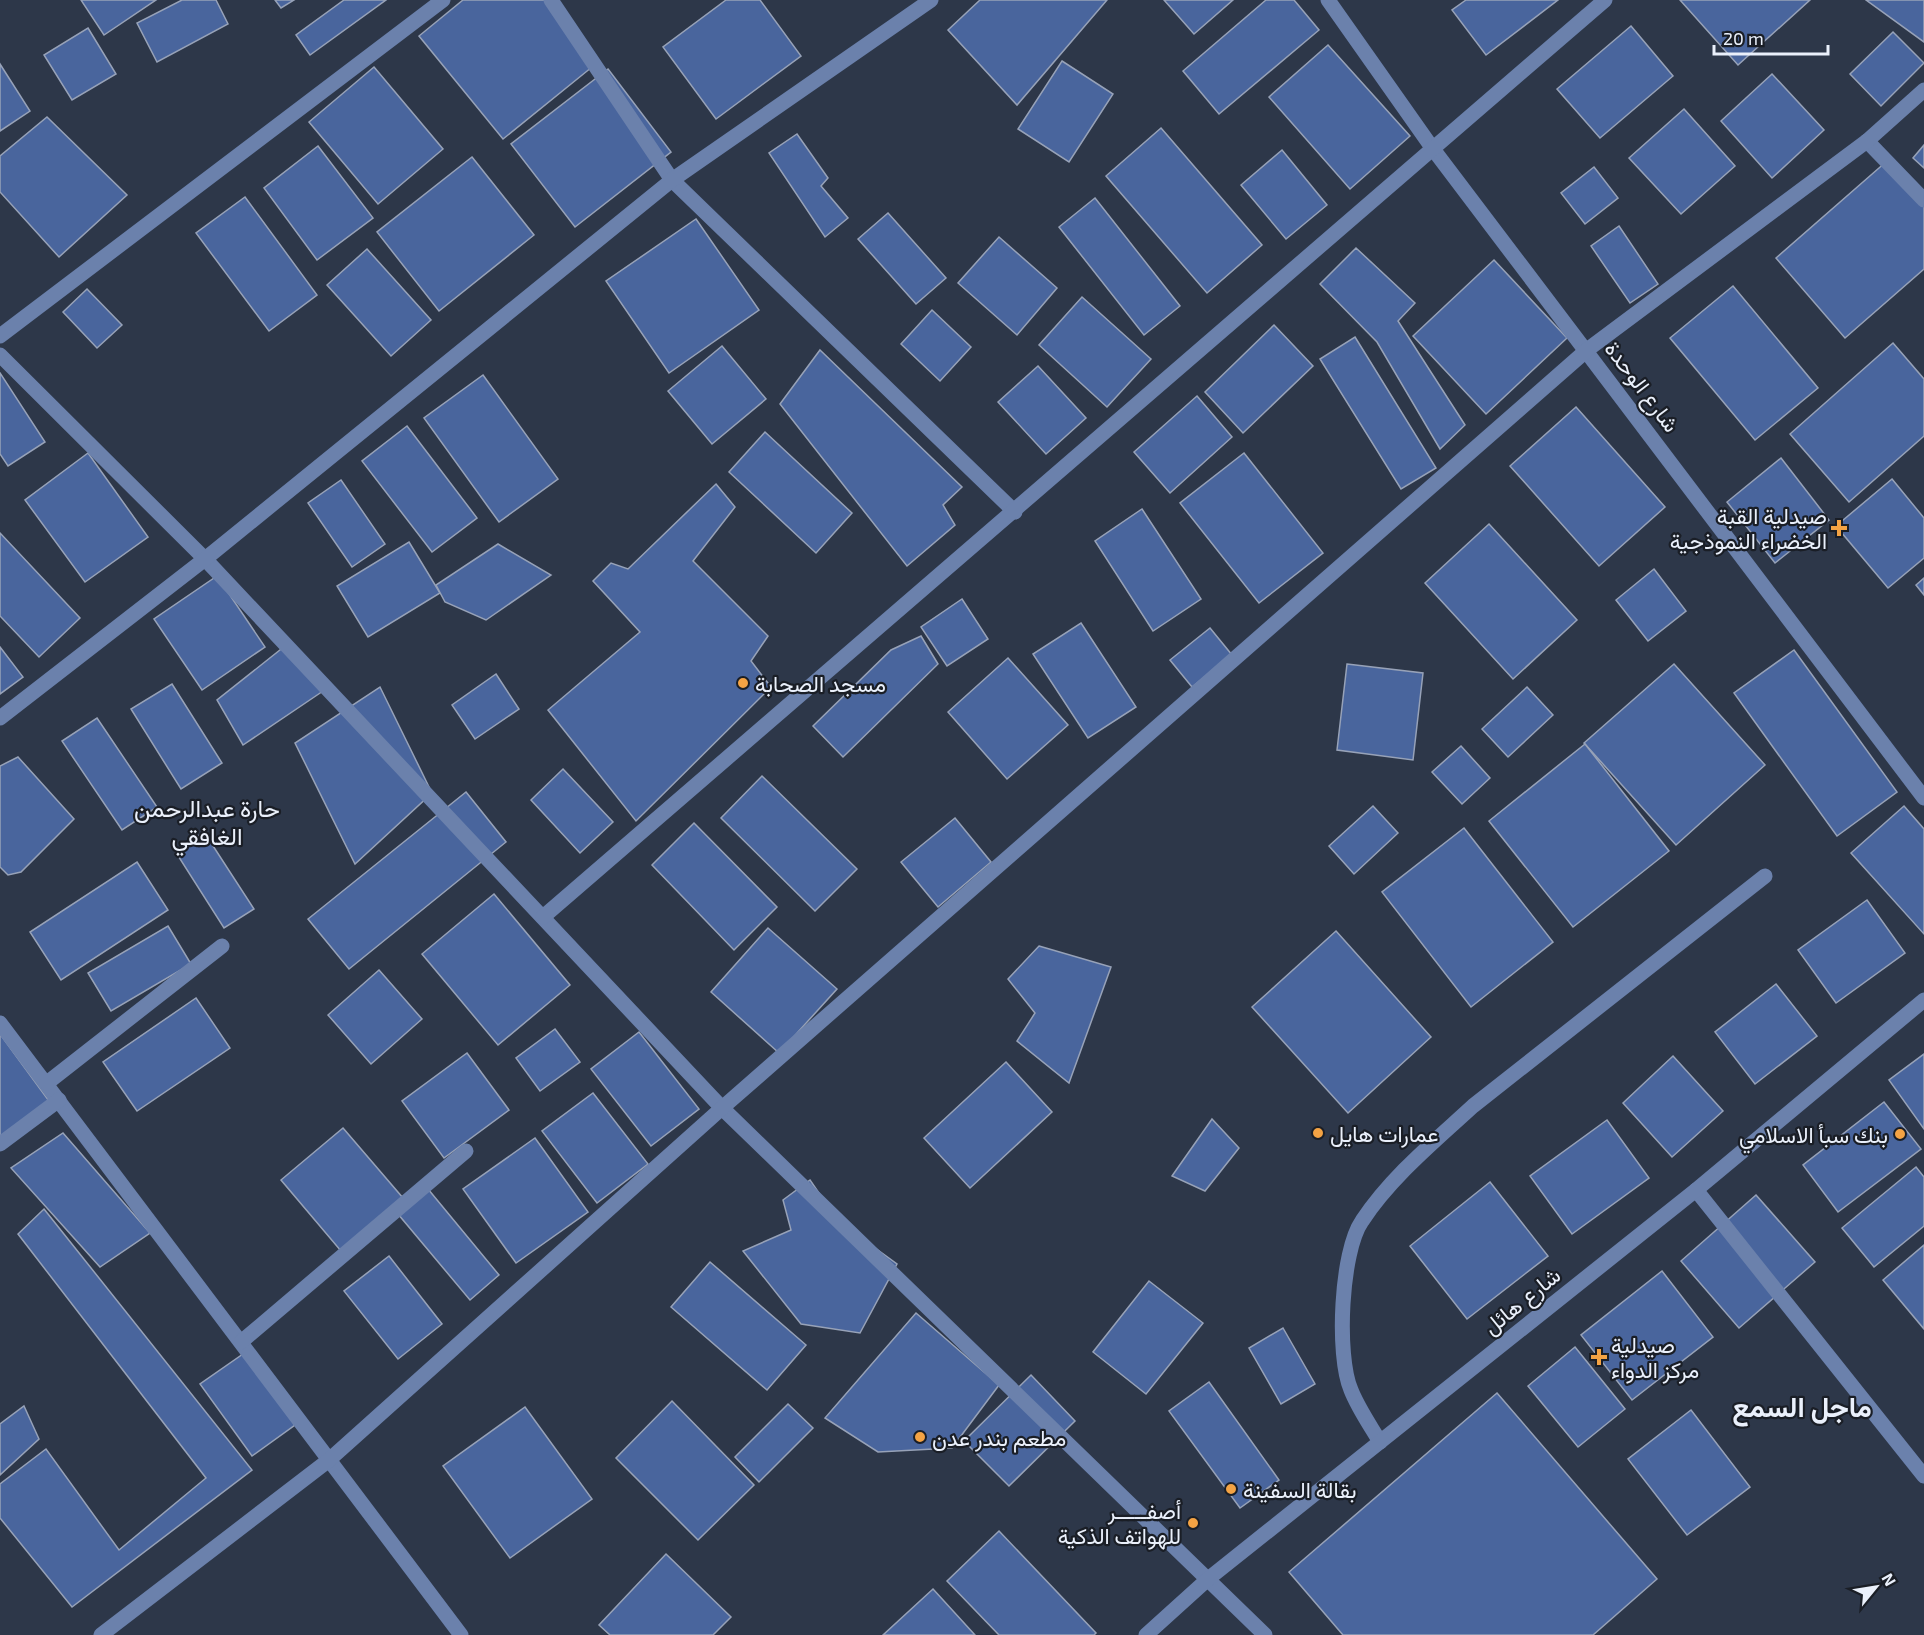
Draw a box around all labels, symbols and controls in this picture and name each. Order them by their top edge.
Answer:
scale bar [1714,18,1828,56]
text: 20 m [1723,27,1764,49]
street label: شارع الوحدة [1598,335,1686,438]
place label: صيدلية القبة الخضراء النموذجية [1670,502,1827,555]
marker: صيدلية القبة الخضراء النموذجية [1832,521,1846,535]
place label: مسجد الصحابة [755,670,886,697]
marker: مسجد الصحابة [736,676,750,690]
district label: حارة عبدالرحمن الغافقي [134,793,280,856]
place label: عمارات هايل [1330,1120,1439,1148]
place label: بنك سبأ الاسلامي [1739,1121,1888,1154]
marker: عمارات هايل [1311,1126,1325,1140]
marker: بنك سبأ الاسلامي [1893,1127,1907,1141]
street label: شارع هائل [1477,1261,1567,1341]
place label: صيدلية مركز الدواء [1611,1331,1699,1384]
marker: صيدلية مركز الدواء [1592,1350,1606,1364]
district label: ماجل السمع [1732,1389,1872,1427]
place label: مطعم بندر عدن [932,1424,1066,1453]
marker: مطعم بندر عدن [913,1430,927,1444]
place label: بقالة السفينة [1243,1476,1357,1503]
marker: بقالة السفينة [1224,1482,1238,1496]
place label: أصفـــــر للهواتف الذكية [1058,1497,1181,1550]
marker: أصفـــــر للهواتف الذكية [1186,1516,1200,1530]
north arrow [1846,1557,1906,1617]
text: N [1878,1569,1901,1589]

